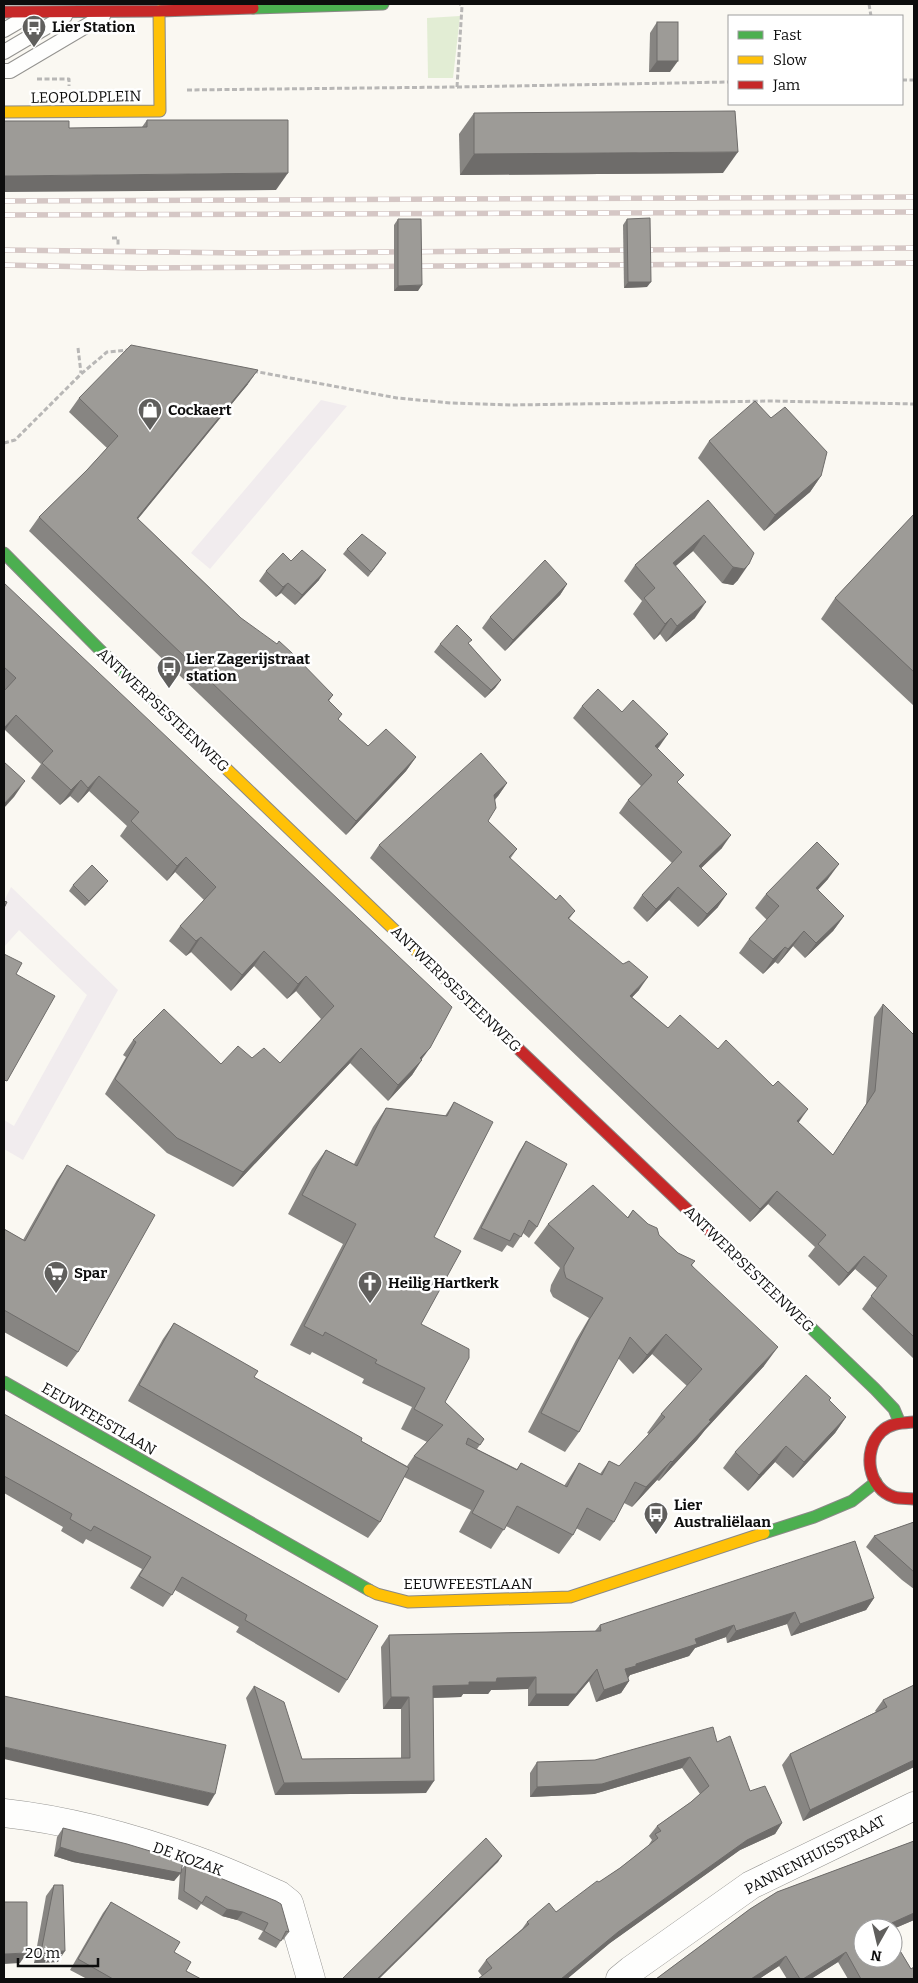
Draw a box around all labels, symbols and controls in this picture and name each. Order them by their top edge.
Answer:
bus stop icon: Lier Station [21,14,47,48]
legend [728,15,903,105]
place label: Lier Station [52,18,135,36]
text: Fast [773,26,802,44]
text: Slow [773,51,808,69]
text: Jam [772,76,801,94]
street label: LEOPOLDPLEIN [30,87,142,107]
shop icon: Cockaert [137,397,163,431]
place label: Cockaert [168,401,232,419]
street label: ANTWERPSESTEENWEG [93,644,233,776]
place label: Lier Zagerijstraat station [186,650,310,685]
bus stop icon: Lier Zagerijstraat station [156,655,182,689]
street label: ANTWERPSESTEENWEG [387,922,525,1056]
street label: ANTWERPSESTEENWEG [680,1202,818,1336]
supermarket icon: Spar [43,1260,69,1294]
place label: Spar [74,1264,107,1282]
church icon: Heilig Hartkerk [357,1270,383,1304]
place label: Heilig Hartkerk [388,1274,499,1292]
street label: EEUWFEESTLAAN [39,1379,160,1459]
place label: Lier Australiëlaan [674,1496,771,1531]
bus stop icon: Lier Australiëlaan [643,1501,669,1535]
street label: EEUWFEESTLAAN [403,1575,533,1593]
street label: PANNENHUISSTRAAT [742,1812,889,1898]
street label: DE KOZAK [150,1838,226,1880]
north arrow [853,1918,903,1968]
scale bar [18,1936,98,1968]
text: 20 m [25,1944,61,1962]
text: N [870,1946,883,1965]

